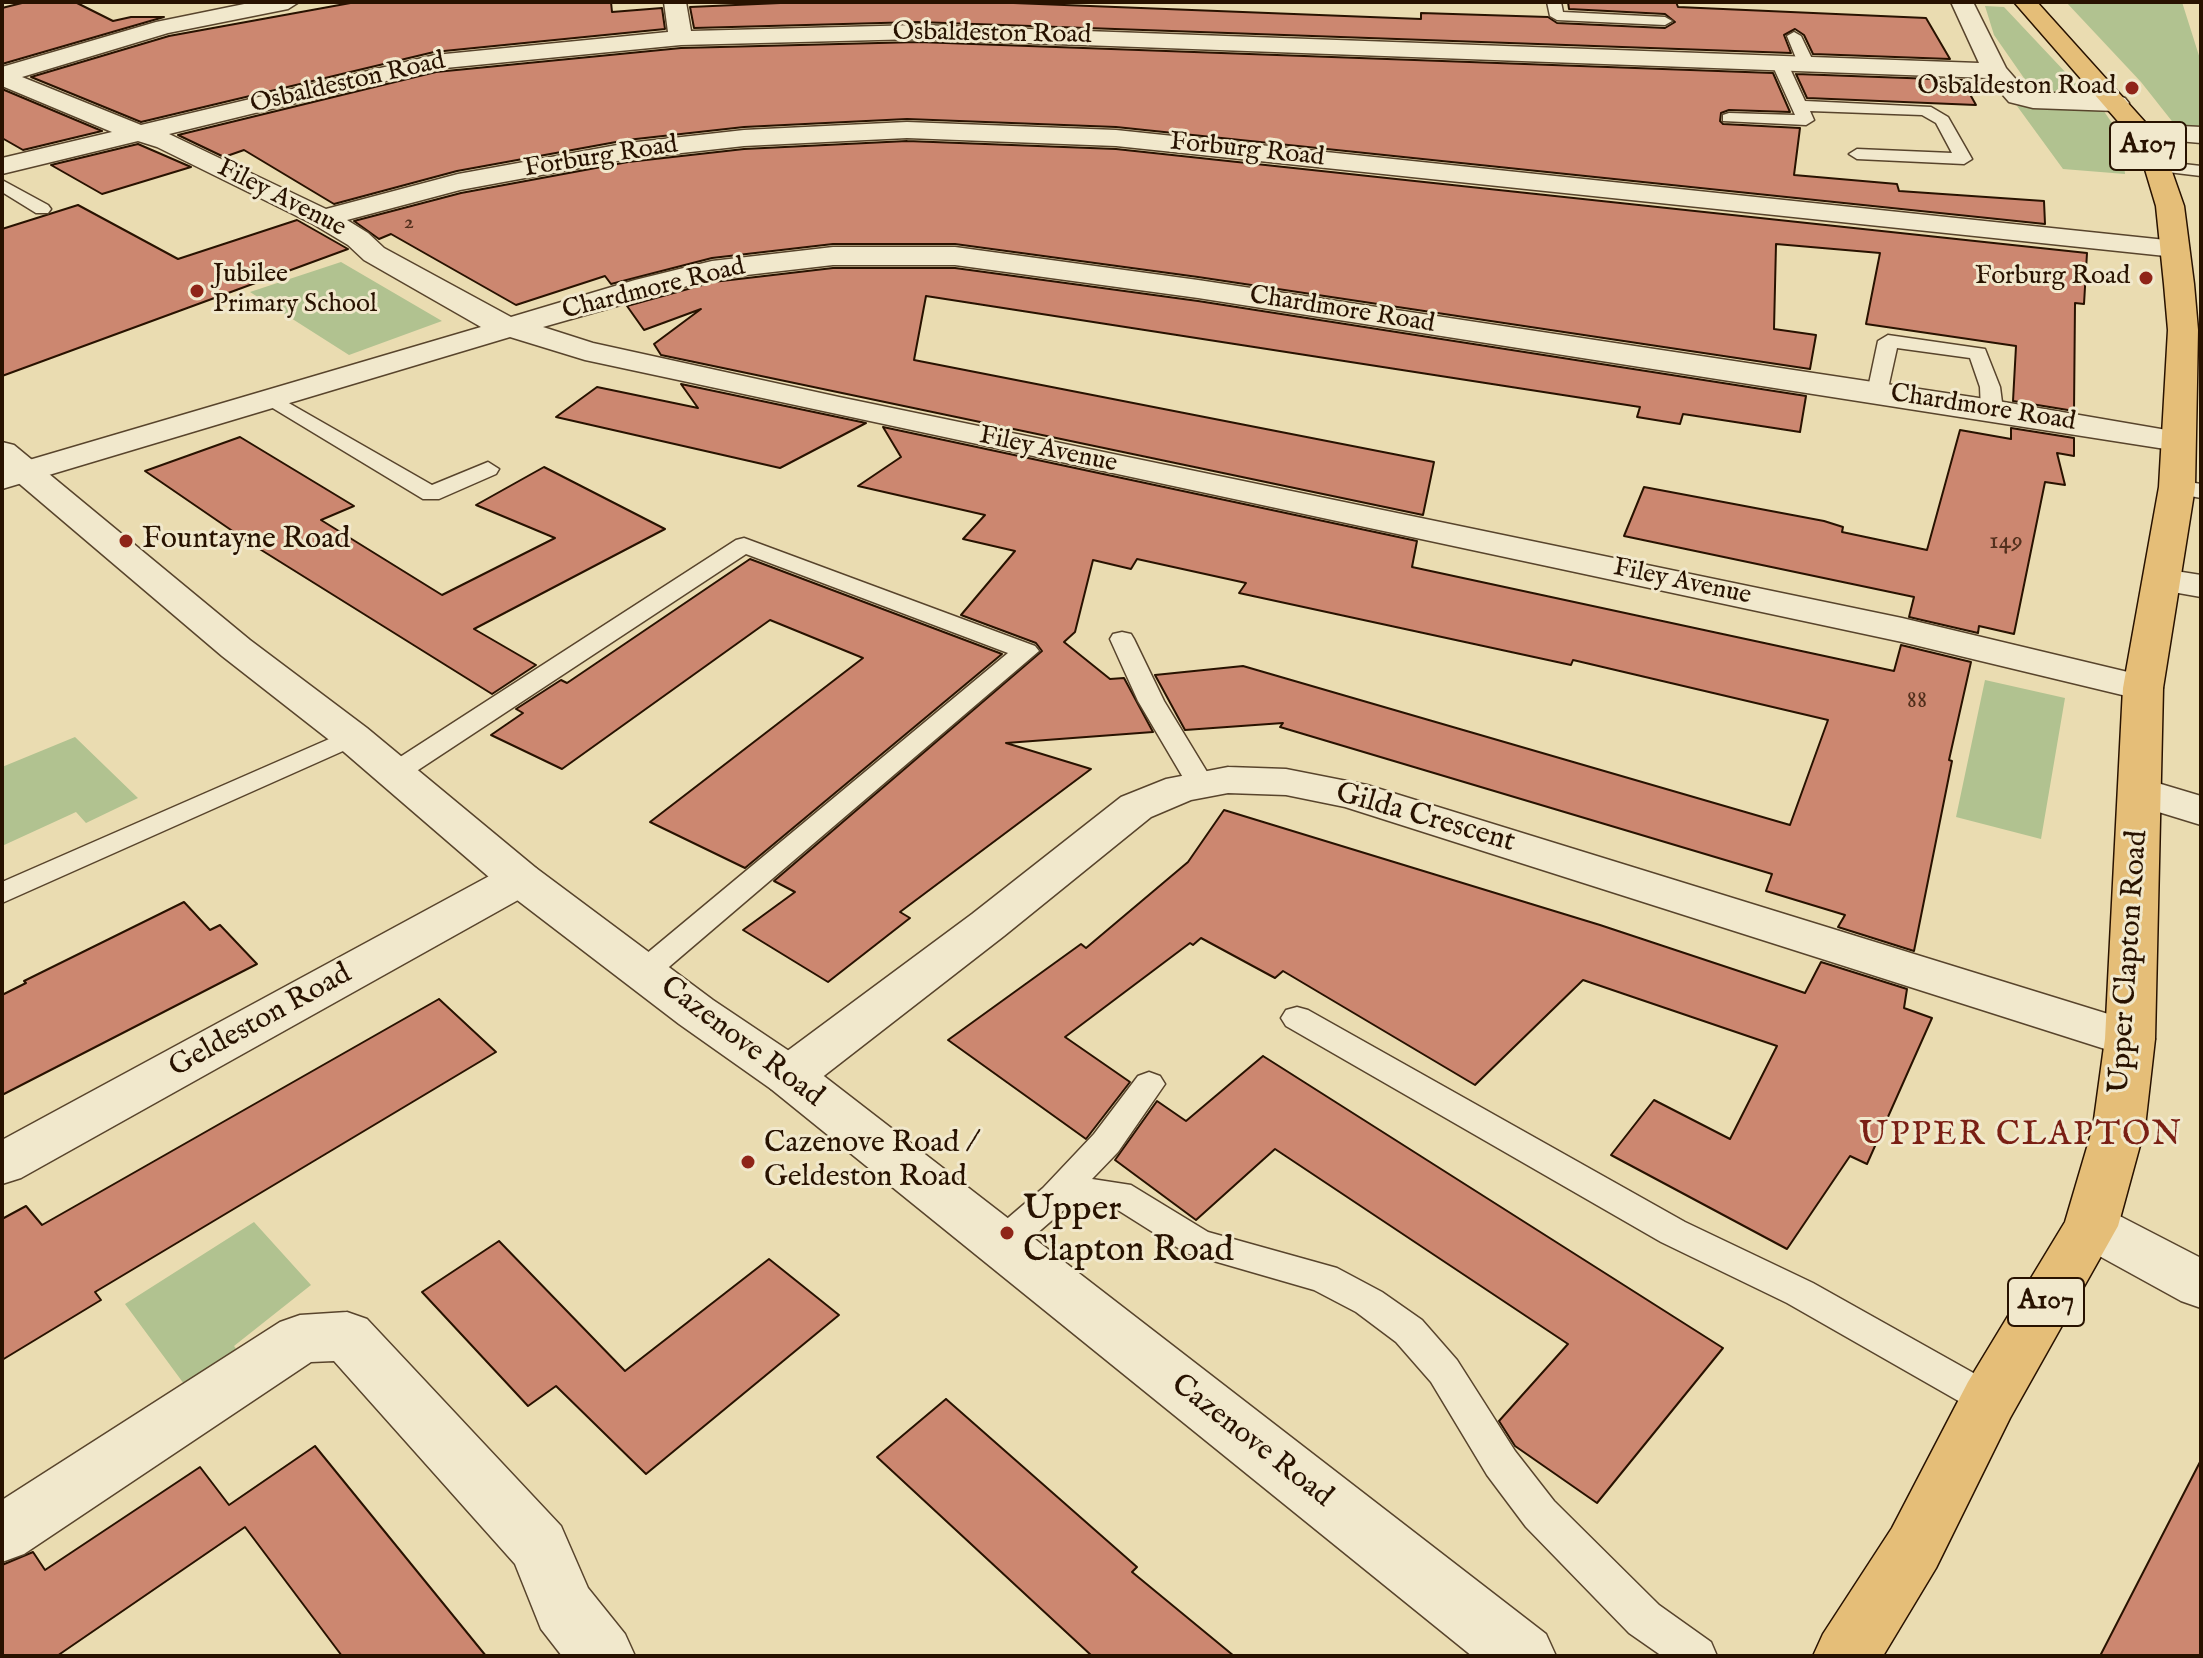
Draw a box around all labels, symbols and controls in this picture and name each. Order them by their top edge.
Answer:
street label: Osbaldeston Road [892,18,1092,52]
street label: Osbaldeston Road [248,46,448,122]
place label: Osbaldeston Road [1917,72,2116,104]
marker: Osbaldeston Road [2123,79,2141,97]
road number: A107 [2110,122,2186,170]
street label: Forburg Road [1168,127,1326,175]
street label: Forburg Road [522,130,680,186]
street label: Filey Avenue [211,153,351,245]
house number: 2 [404,210,414,236]
street label: Chardmore Road [560,252,748,328]
place label: Jubilee Primary School [213,260,377,322]
place label: Forburg Road [1975,262,2130,294]
marker: Forburg Road [2137,269,2155,287]
street label: Chardmore Road [1247,281,1437,341]
marker: Jubilee Primary School [188,282,206,300]
street label: Chardmore Road [1888,379,2078,439]
street label: Filey Avenue [976,421,1120,481]
place label: Fountayne Road [142,523,350,559]
house number: 149 [1989,527,2023,559]
marker: Fountayne Road [117,532,135,550]
street label: Filey Avenue [1610,553,1754,613]
house number: 88 [1907,686,1927,718]
street label: Gilda Crescent [1331,776,1519,862]
street label: Upper Clapton Road [2103,829,2157,1095]
street label: Geldeston Road [164,957,358,1087]
street label: Cazenove Road [652,970,830,1116]
district label: UPPER CLAPTON [1859,1117,2183,1157]
place label: Cazenove Road / Geldeston Road [764,1127,976,1198]
marker: Cazenove Road / Geldeston Road [739,1153,757,1171]
place label: Upper Clapton Road [1023,1190,1234,1275]
marker: Upper Clapton Road [998,1224,1016,1242]
road number: A107 [2008,1278,2084,1326]
street label: Cazenove Road [1163,1368,1339,1516]

